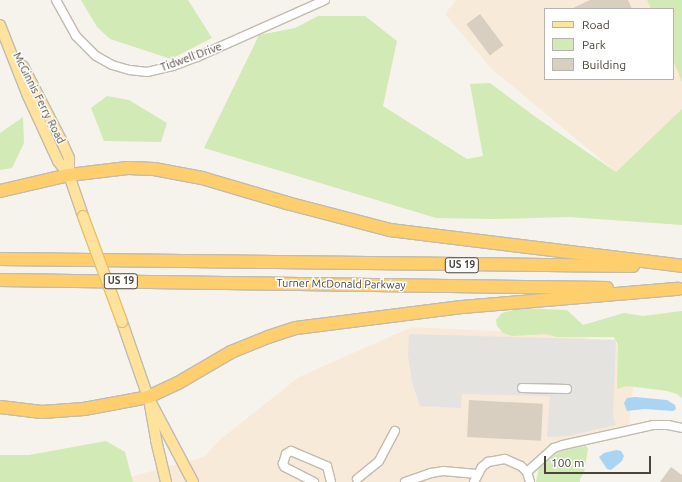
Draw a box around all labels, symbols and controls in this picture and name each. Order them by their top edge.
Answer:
legend [544,8,674,80]
text: Road [582,18,610,31]
text: Park [582,38,606,51]
street label: Tidwell Drive [159,40,223,74]
street label: McGinnis Ferry Road [10,50,68,146]
text: Building [582,58,626,71]
road number: US 19 [444,257,480,273]
road number: US 19 [103,273,139,289]
street label: Turner McDonald Parkway [276,276,406,292]
scale bar [546,448,653,474]
text: 100 m [551,456,584,469]

